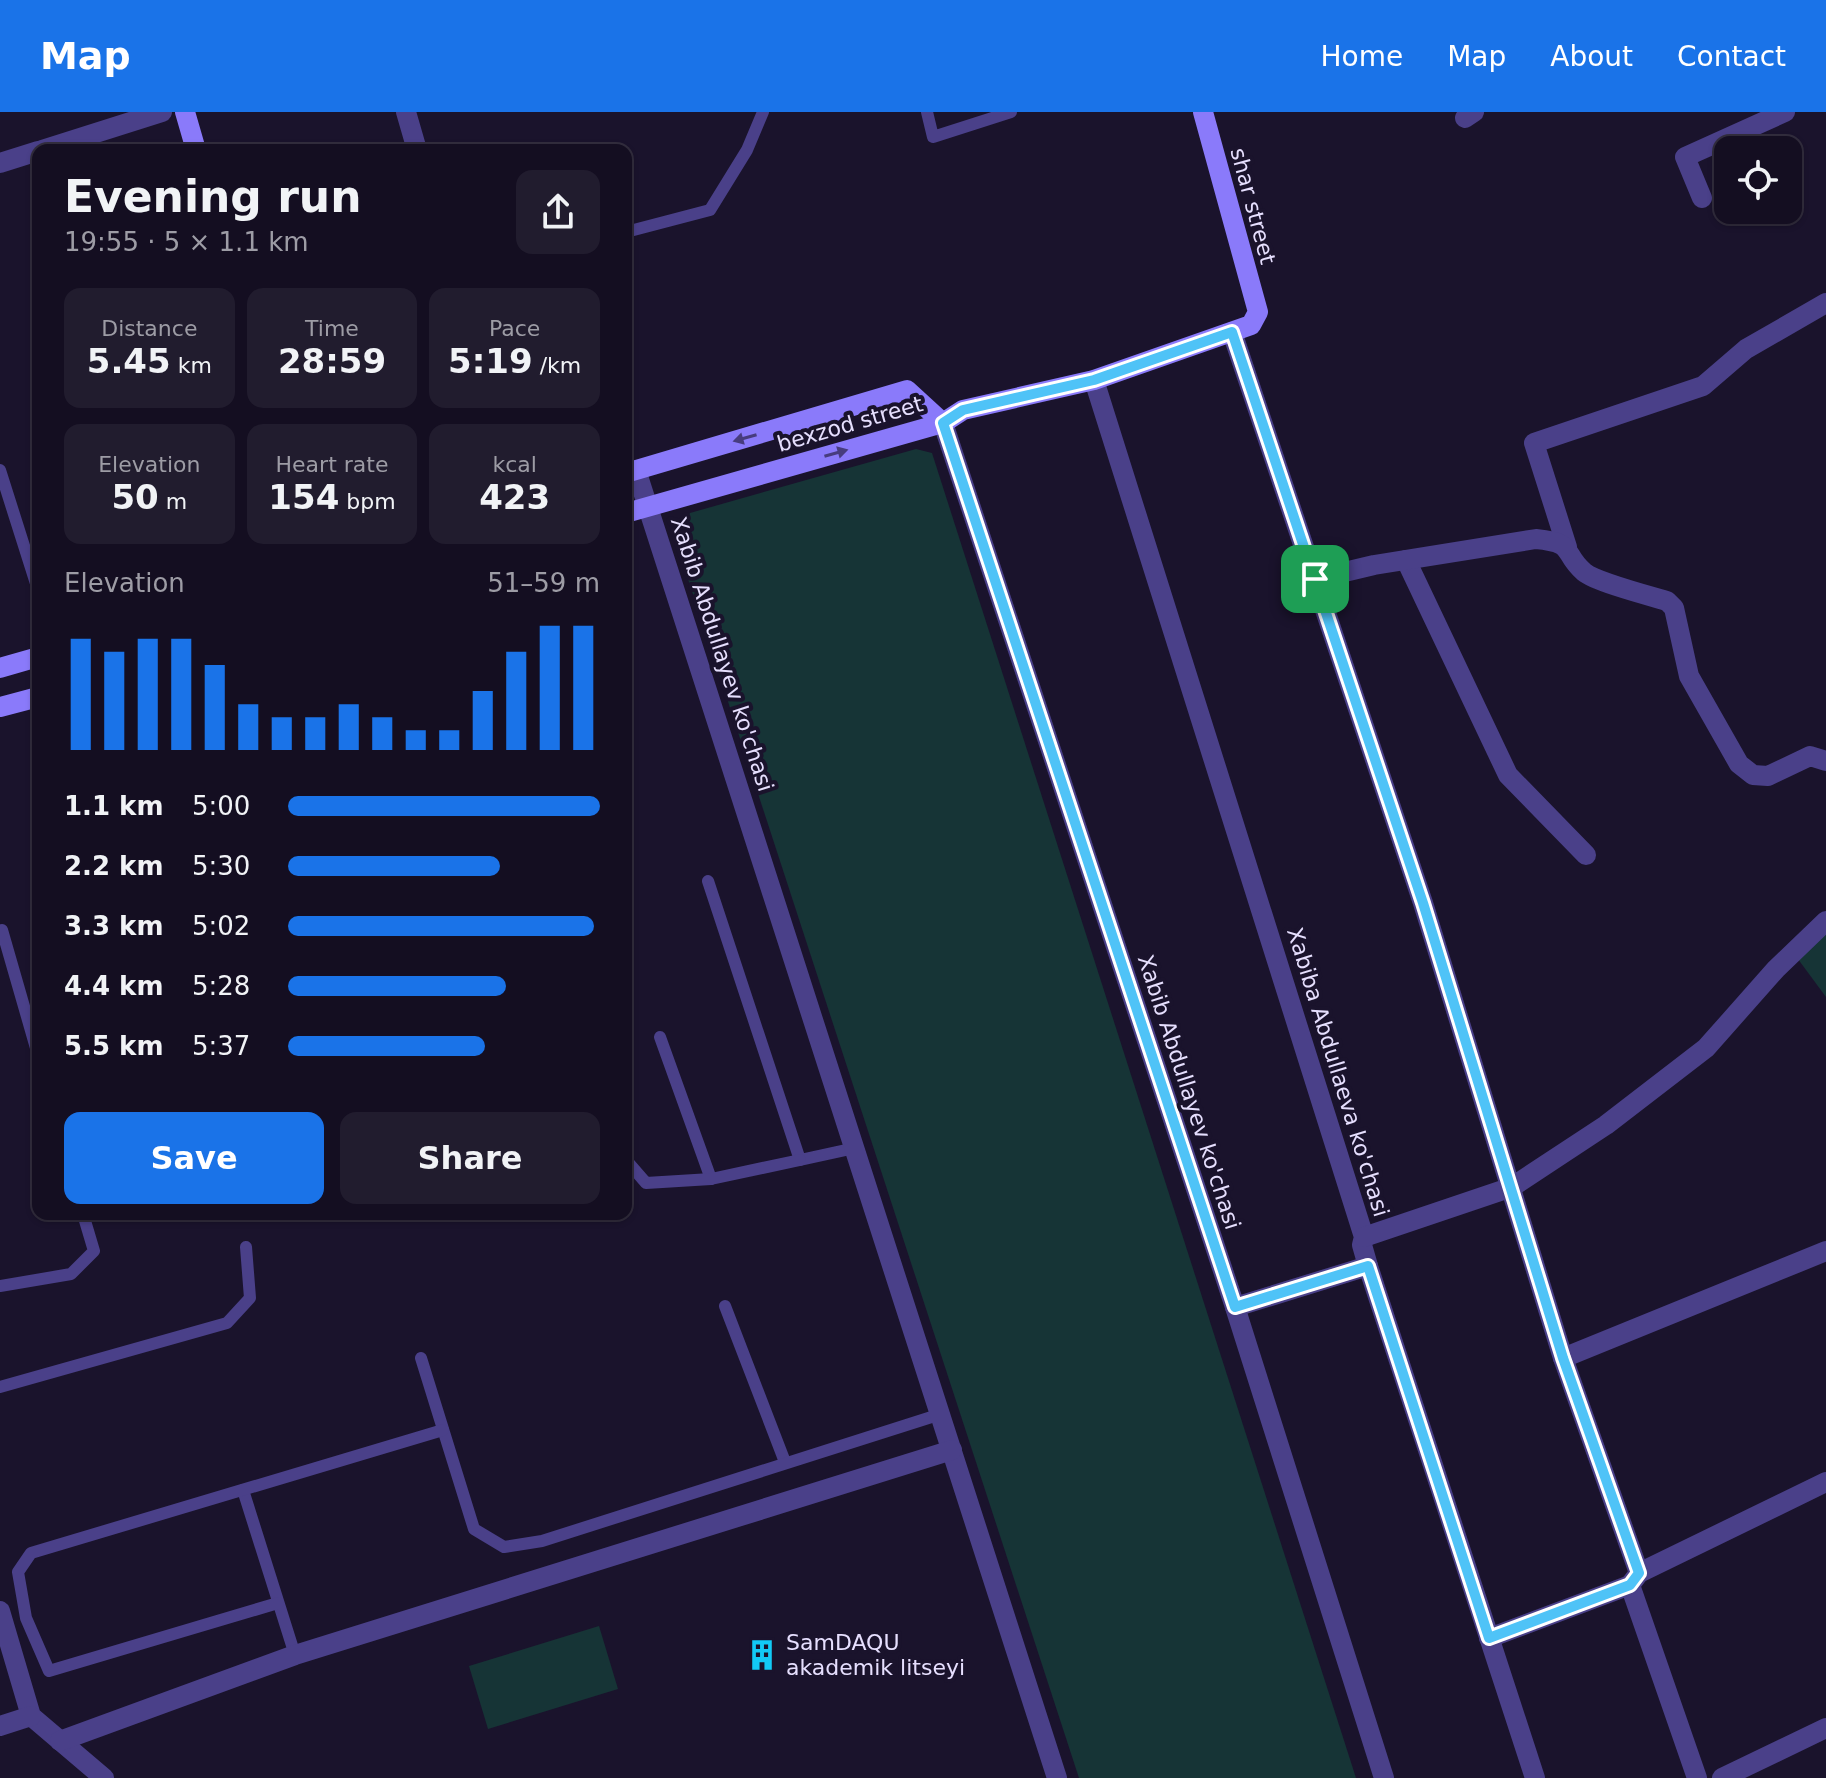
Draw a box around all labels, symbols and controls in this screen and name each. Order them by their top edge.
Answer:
text: Map [40,34,131,78]
text: Home [1320,40,1403,73]
text: Map [1447,40,1506,73]
text: About [1550,40,1633,73]
text: Contact [1677,40,1786,73]
map controls [1714,136,1802,224]
button: locate [1714,136,1802,224]
street label: shar street [1225,145,1281,267]
button: share [516,170,600,254]
text: Evening run [64,171,361,222]
text: 19:55 · 5 × 1.1 km [64,227,309,257]
text: Distance [101,316,197,341]
text: Time [305,316,359,341]
text: Pace [489,316,540,341]
text: 5.45 [87,341,171,381]
text: 28:59 [278,341,386,381]
text: 5:19 [448,341,533,381]
text: km [171,353,212,378]
text: /km [533,353,581,378]
street label: bexzod street [774,391,926,457]
one-way arrow [732,432,756,445]
one-way arrow [823,447,848,459]
text: Elevation [98,452,200,477]
text: Heart rate [276,452,388,477]
text: kcal [492,452,537,477]
text: 50 [111,477,159,517]
text: 154 [268,477,339,517]
text: 423 [479,477,550,517]
text: m [159,489,187,514]
text: bpm [339,489,396,514]
street label: Xabib Abdullayev ko'chasi [666,513,778,795]
pin [1281,545,1349,613]
icon: arrive [1293,557,1337,601]
text: Elevation [64,568,185,598]
text: 51–59 m [487,568,600,598]
text: 1.1 km [64,791,164,821]
text: 5:00 [192,791,250,821]
text: 2.2 km [64,851,164,881]
text: 5:30 [192,851,250,881]
text: 3.3 km [64,911,164,941]
text: 5:02 [192,911,250,941]
street label: Xabiba Abdullaeva ko'chasi [1282,924,1394,1220]
street label: Xabib Abdullayev ko'chasi [1133,951,1245,1233]
text: 4.4 km [64,971,164,1001]
text: 5:28 [192,971,250,1001]
text: 5.5 km [64,1031,164,1061]
text: 5:37 [192,1031,250,1061]
button: Save [64,1112,324,1204]
button: Share [340,1112,600,1204]
place label: SamDAQU akademik litseyi [786,1630,965,1680]
building icon: SamDAQU akademik litseyi [745,1638,779,1672]

